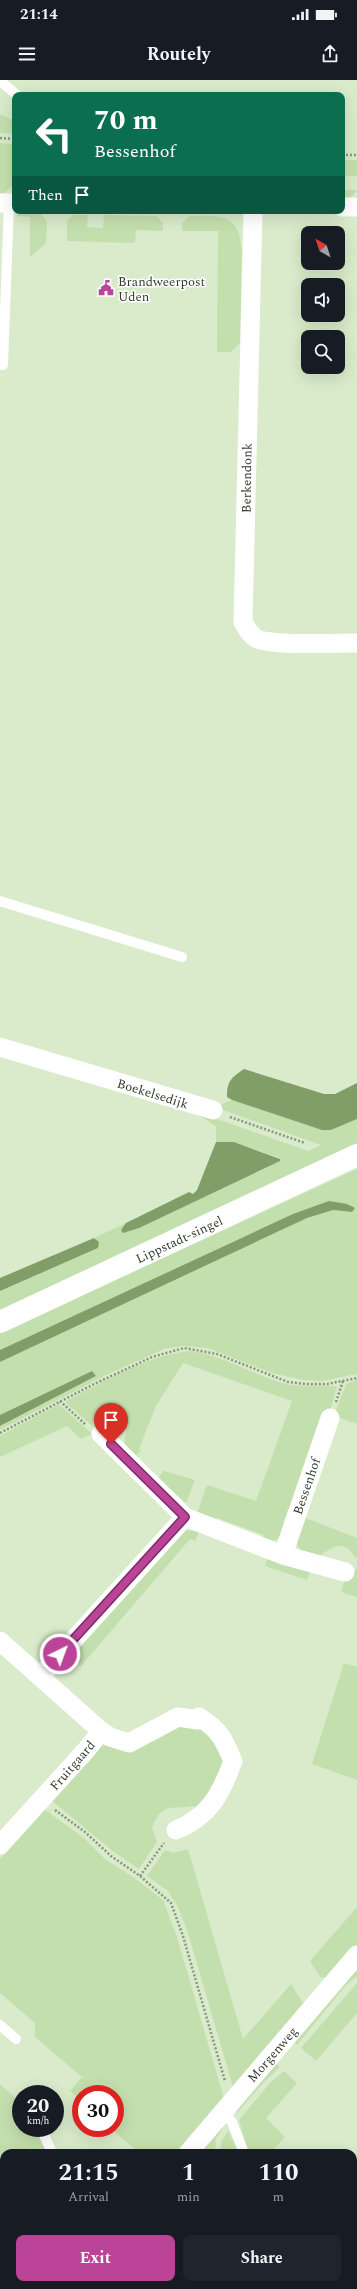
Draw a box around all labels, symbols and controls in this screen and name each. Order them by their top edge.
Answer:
text: 21:14 [20,3,58,26]
text: Routely [147,41,210,68]
icon: menu [16,43,38,65]
icon: share [319,43,341,65]
text: 70 m [94,99,158,142]
icon: left [28,108,80,160]
text: Bessenhof [94,138,176,165]
text: Then [28,184,63,207]
icon: arrive [71,184,93,206]
north arrow [301,226,345,270]
map controls [301,226,345,374]
place label: Brandweerpost Uden [118,272,206,307]
button: sound [301,278,345,322]
public building icon: Brandweerpost Uden [97,279,115,297]
button: search [301,330,345,374]
street label: Berkendonk [236,443,258,513]
street label: Boekelsedijk [115,1074,191,1114]
street label: Lippstadt-singel [132,1211,227,1269]
pin [94,1403,128,1444]
icon: arrive [100,1409,122,1431]
street label: Bessenhof [288,1454,327,1517]
position arrow [39,1633,81,1675]
street label: Fruitgaard [45,1736,100,1795]
street label: Morgenweg [243,2022,303,2087]
speed limit sign: 30 [72,2085,124,2137]
text: 20 [27,2091,49,2121]
text: km/h [27,2113,49,2129]
text: 21:15 [58,2155,119,2191]
text: 1 [182,2155,195,2191]
text: 110 [258,2155,299,2191]
text: Arrival [68,2187,109,2207]
text: min [177,2187,200,2207]
text: m [273,2187,284,2207]
button: Exit [16,2235,175,2281]
button: Share [183,2235,341,2281]

